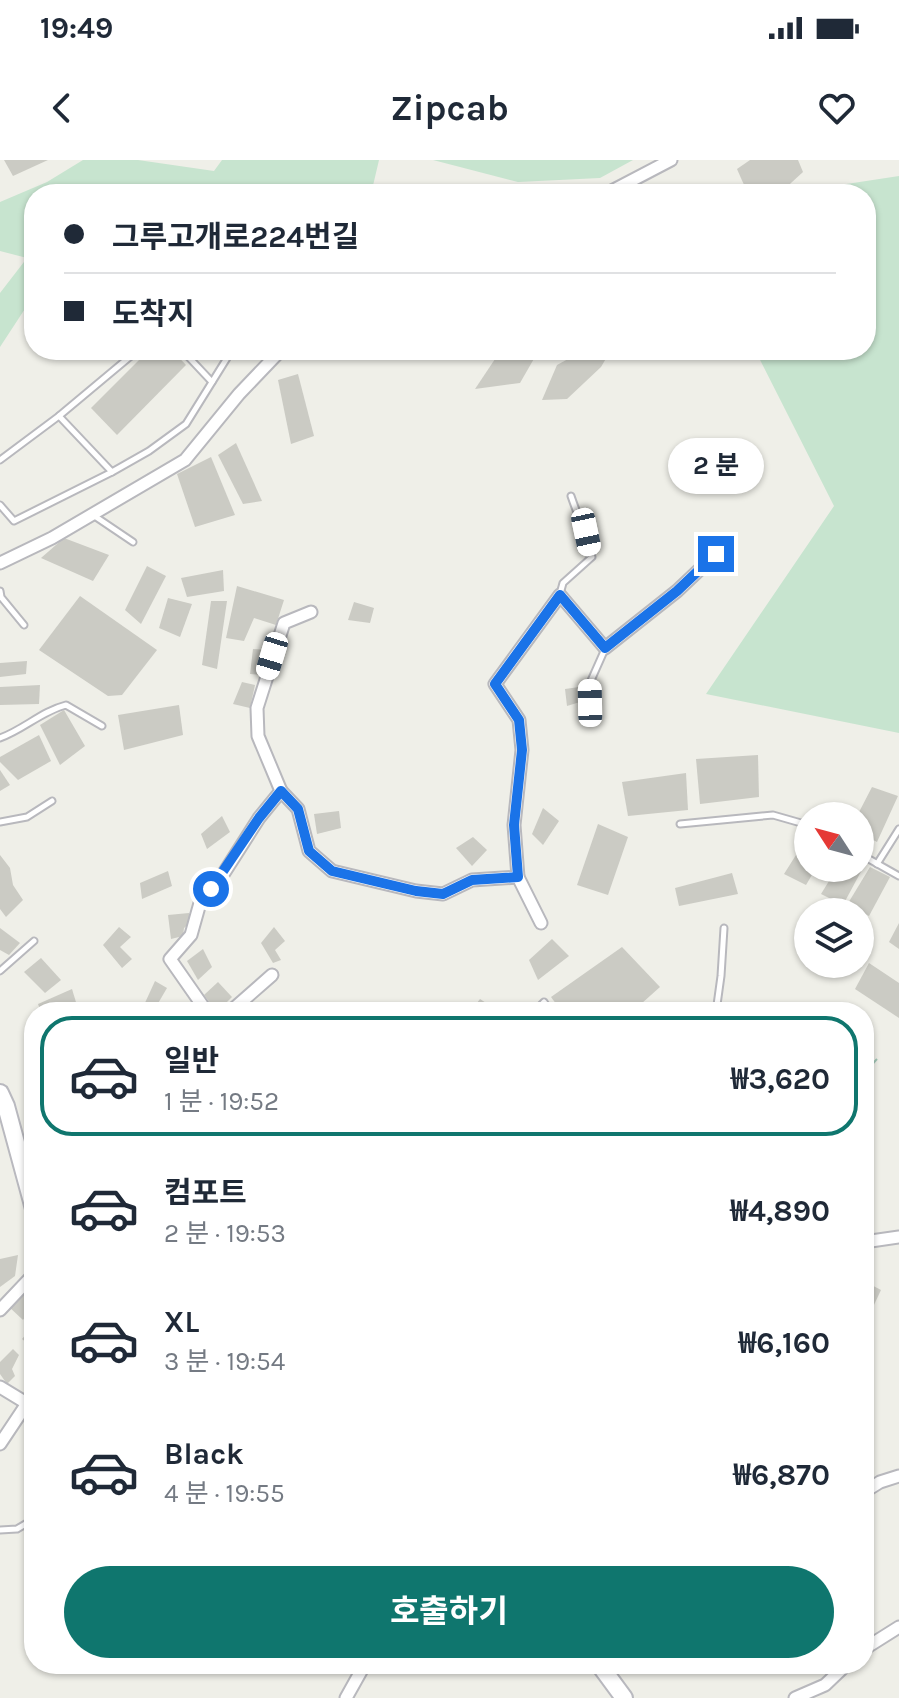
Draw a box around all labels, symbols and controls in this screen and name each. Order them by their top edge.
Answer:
text: 19:49 [40,10,113,46]
icon: back [40,86,84,130]
icon: heart [815,86,859,130]
text: Zipcab [390,87,509,129]
text: 그루고개로224번길 [112,219,359,255]
text: 도착지 [112,296,195,332]
callout: 2 분 [668,438,764,494]
text: 2 분 [693,450,739,481]
car [569,506,603,558]
route end [698,536,734,572]
car [254,630,290,682]
car [578,679,602,727]
north arrow [794,802,874,882]
map controls [794,802,874,978]
route start [193,871,229,907]
button: layers [794,898,874,978]
icon: car [68,1040,140,1112]
text: 일반 [164,1043,219,1079]
text: ₩3,620 [731,1061,830,1097]
text: 1 분 · 19:52 [164,1086,279,1117]
icon: car [68,1172,140,1244]
text: 컴포트 [164,1175,247,1211]
text: ₩4,890 [730,1193,830,1229]
text: 2 분 · 19:53 [164,1218,286,1249]
icon: car [68,1304,140,1376]
text: XL [164,1304,199,1340]
text: ₩6,160 [739,1325,830,1361]
text: 3 분 · 19:54 [164,1346,285,1377]
icon: car [68,1436,140,1508]
text: Black [164,1436,244,1472]
text: ₩6,870 [733,1457,830,1493]
text: 4 분 · 19:55 [164,1478,285,1509]
button: 호출하기 [64,1566,834,1658]

